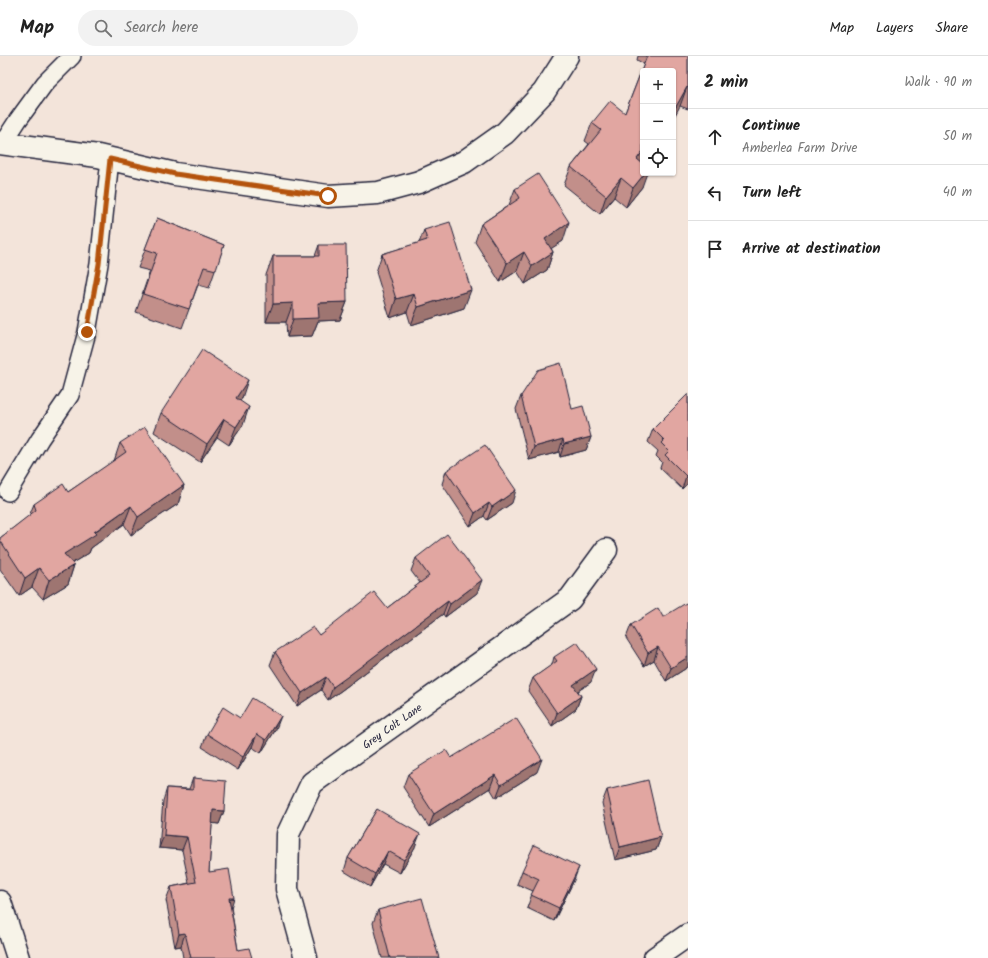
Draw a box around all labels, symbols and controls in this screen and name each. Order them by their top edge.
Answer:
search box [78,10,358,46]
text: Map [20,13,54,43]
text: Search here [124,16,198,40]
icon: search [92,17,114,39]
text: Map [830,17,854,39]
text: Layers [876,17,914,39]
text: Share [936,17,968,39]
map controls [640,68,676,176]
button: + [640,68,676,104]
text: 2 min [704,69,748,96]
text: Walk · 90 m [905,72,972,93]
button: − [640,104,676,140]
text: Continue [742,114,800,138]
icon: ahead [704,126,726,148]
text: 50 m [943,126,972,147]
text: Amberlea Farm Drive [742,138,857,159]
button: locate [640,140,676,176]
text: Turn left [742,181,802,205]
icon: left [704,182,726,204]
text: 40 m [943,182,972,203]
route start [319,187,337,205]
text: Arrive at destination [742,237,881,261]
icon: arrive [704,238,726,260]
route end [78,323,96,341]
street label: Grey Colt Lane [359,699,426,754]

